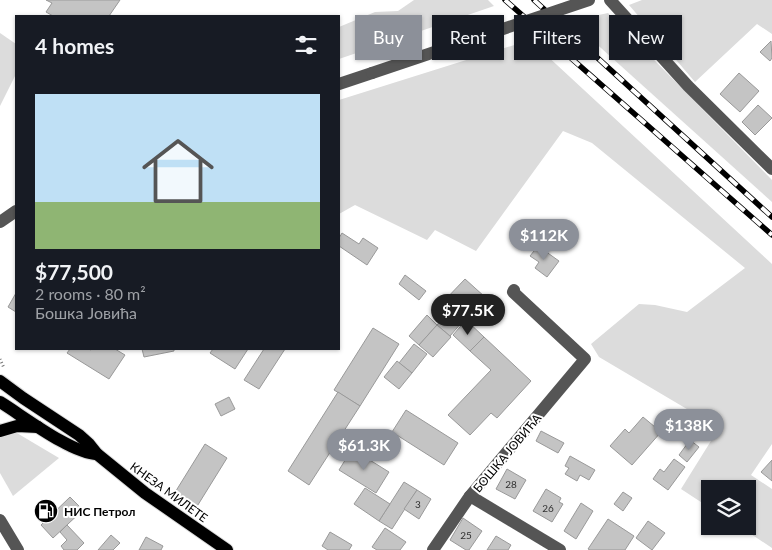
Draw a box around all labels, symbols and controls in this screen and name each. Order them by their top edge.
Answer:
chip: Buy [355,15,422,60]
chip: Rent [432,15,504,60]
chip: Filters [514,15,599,60]
chip: New [609,15,682,60]
icon: filters [292,31,320,59]
text: 4 homes [35,33,114,58]
icon: home [133,126,223,216]
pin: $112K [509,218,579,261]
text: $112K [520,225,568,244]
text: $77,500 [35,259,113,284]
text: 2 rooms · 80 m² [35,284,146,303]
pin: $77.5K [427,294,509,336]
text: $77.5K [442,300,494,319]
text: Бошка Јовића [35,303,137,322]
pin: $138K [654,408,724,451]
street label: БОШКА ЈОВИЋА [470,410,545,495]
text: $138K [665,415,713,434]
pin: $61.3K [323,428,405,471]
text: $61.3K [338,435,390,454]
street label: КНЕЗА МИЛЕТЕ [127,459,211,525]
house number: 28 [505,478,517,490]
map controls [701,480,756,535]
button: layers [701,480,756,535]
fuel station icon: НИС Петрол [33,498,59,524]
house number: 3 [415,498,421,510]
house number: 26 [542,502,554,514]
place label: НИС Петрол [64,504,135,519]
house number: 25 [460,529,472,541]

